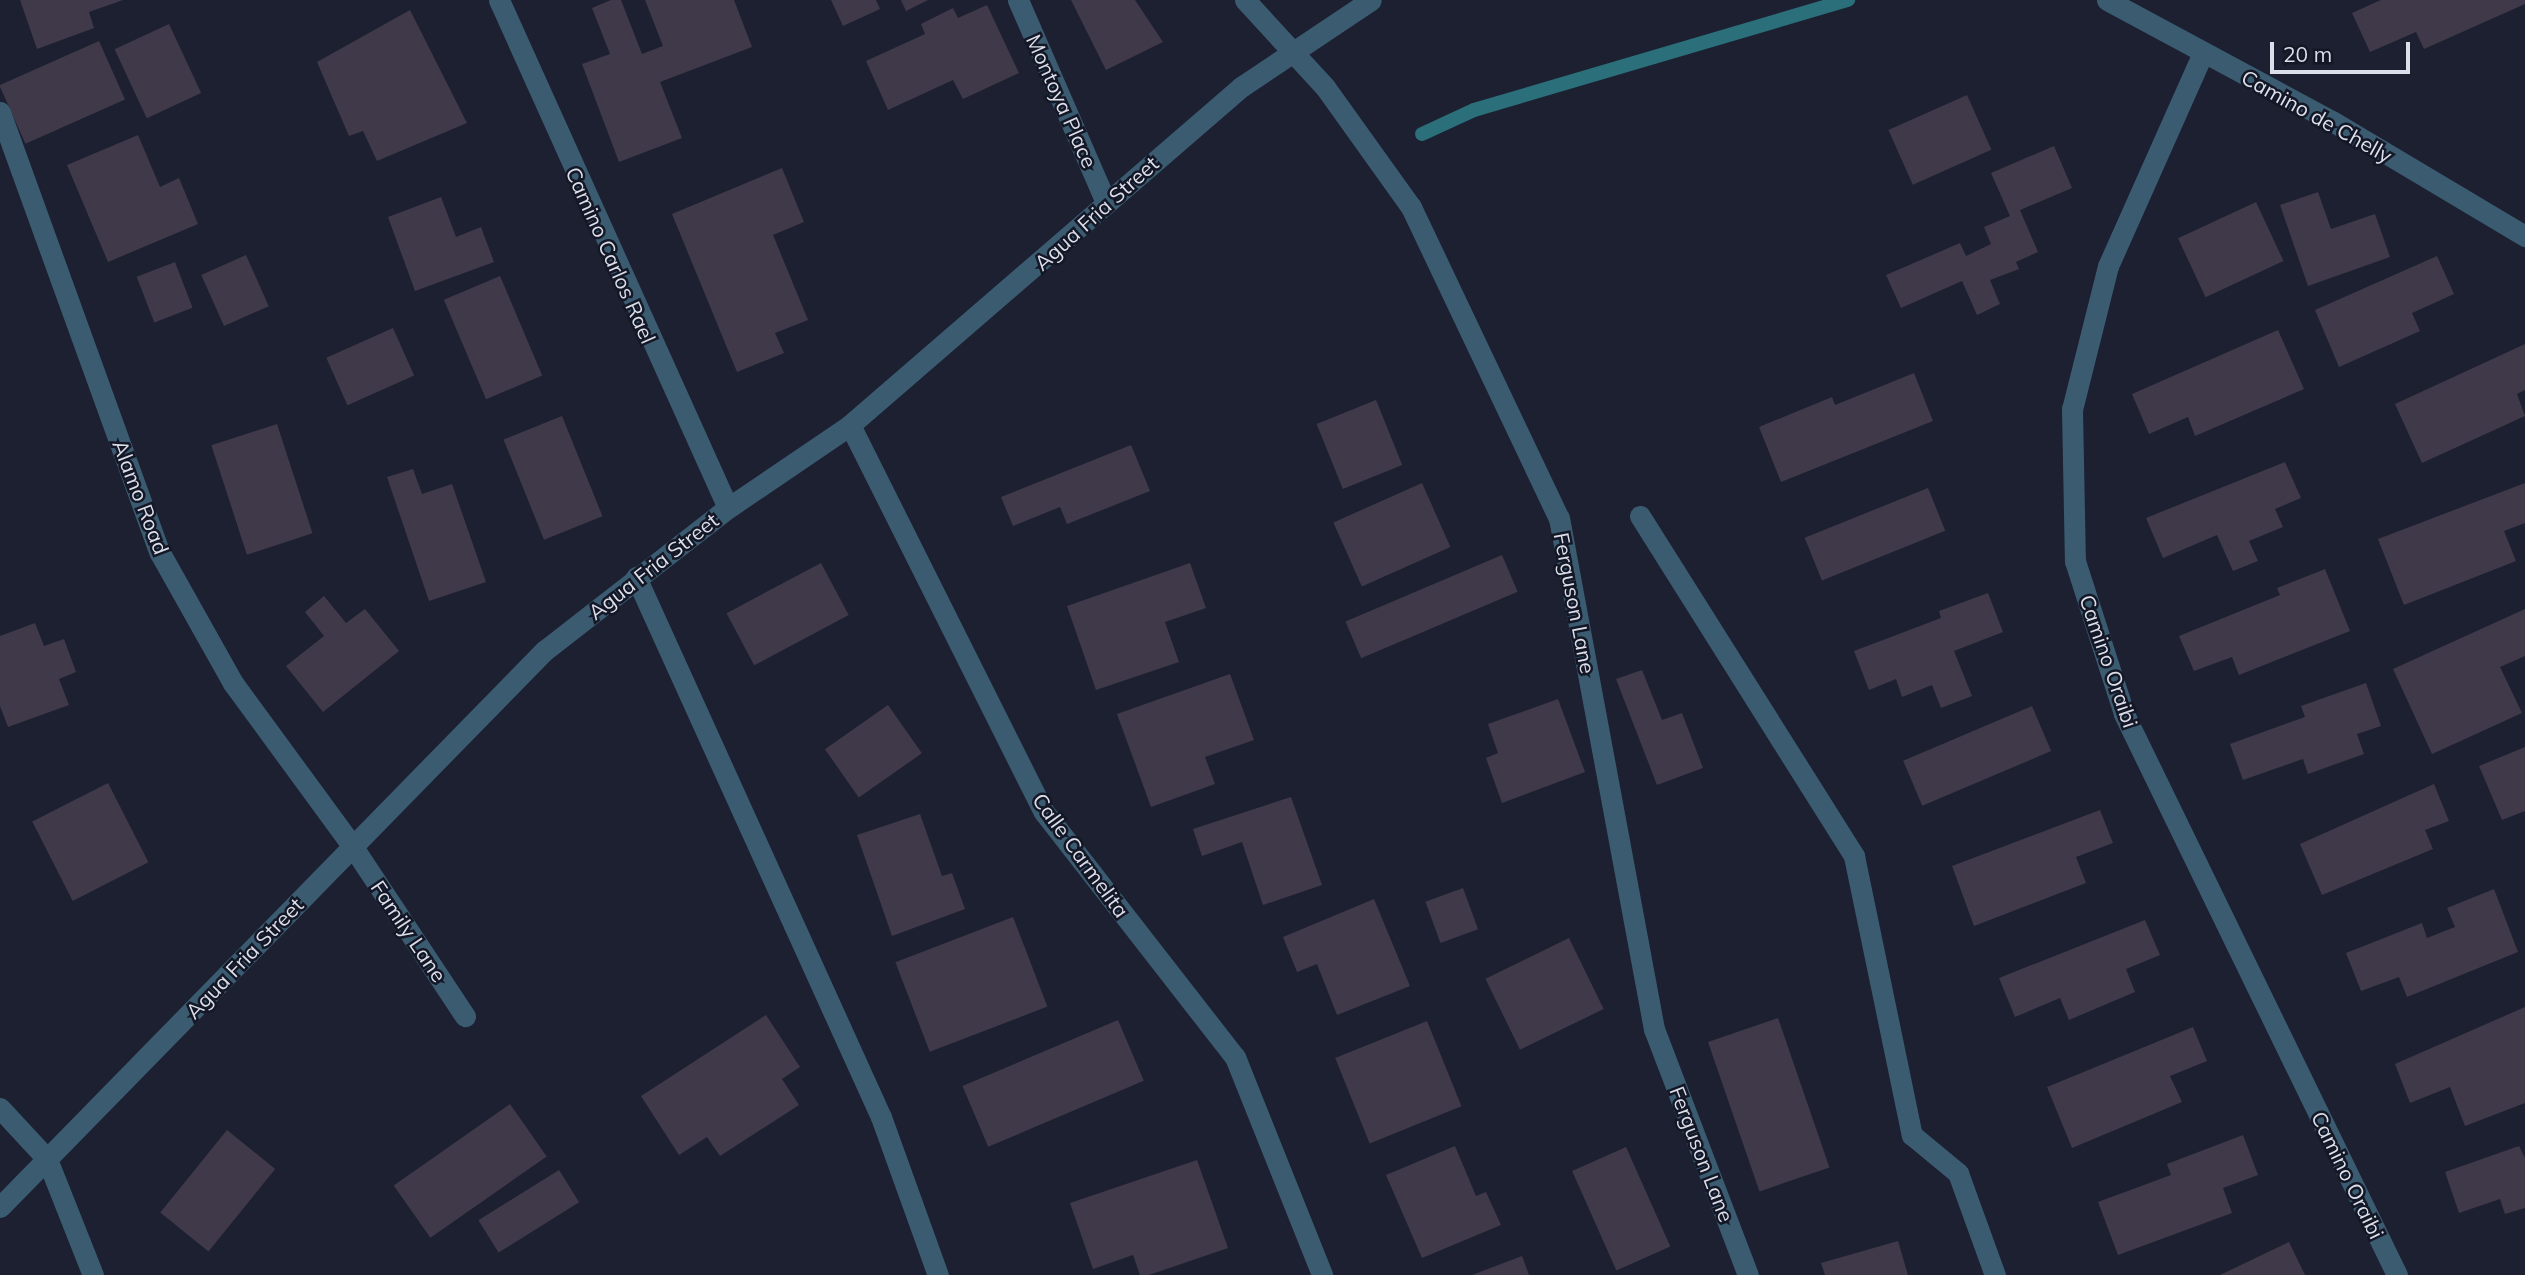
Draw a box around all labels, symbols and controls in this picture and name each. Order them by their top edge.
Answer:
scale bar [2273,28,2413,72]
street label: Montoya Place [1021,30,1103,172]
text: 20 m [2283,41,2332,67]
street label: Camino de Chelly [2237,64,2397,168]
street label: Agua Fria Street [1029,151,1163,275]
street label: Camino Carlos Rael [561,163,661,347]
street label: Alamo Road [108,436,174,558]
street label: Agua Fria Street [583,507,723,625]
street label: Ferguson Lane [1549,530,1601,676]
street label: Camino Oraibi [2074,591,2144,731]
street label: Calle Carmelita [1027,788,1135,922]
street label: Family Lane [366,876,452,986]
street label: Agua Fria Street [180,892,308,1024]
street label: Ferguson Lane [1665,1083,1739,1225]
street label: Camino Oraibi [2306,1107,2390,1243]

